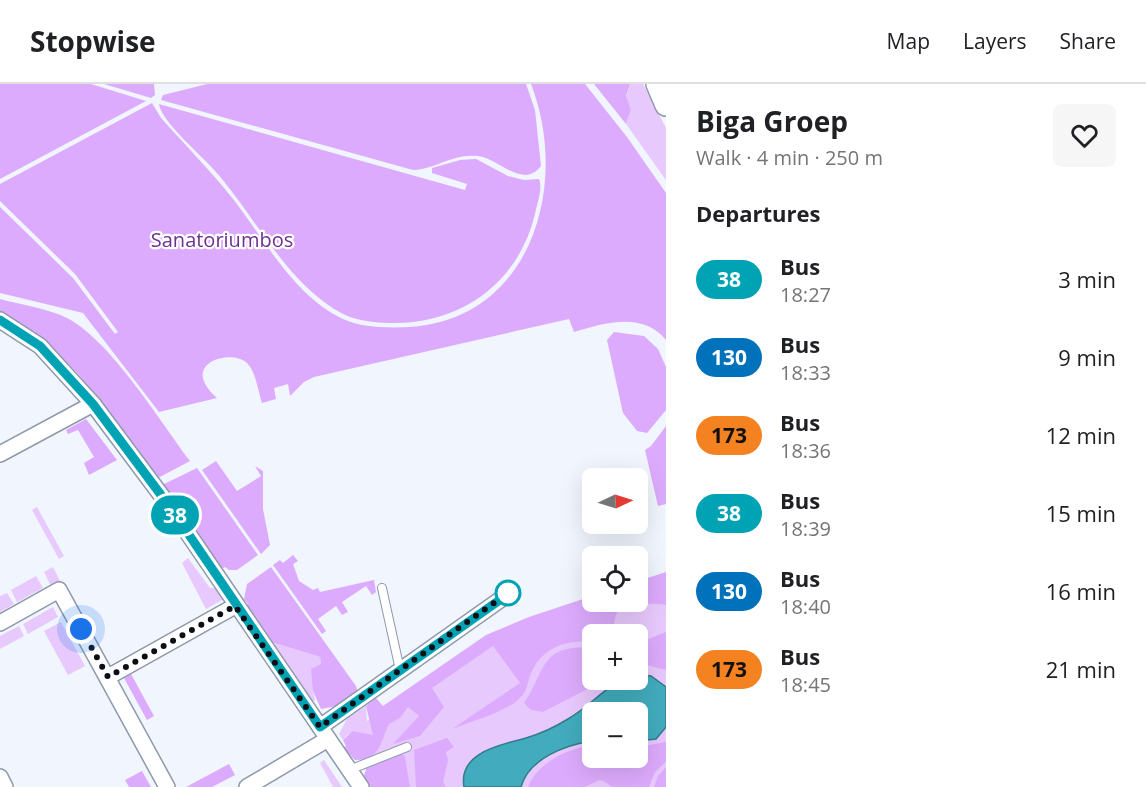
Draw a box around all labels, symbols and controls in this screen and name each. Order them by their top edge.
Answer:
text: Stopwise [30,22,156,60]
text: Map [887,27,930,55]
text: Layers [963,27,1027,55]
text: Share [1060,27,1116,55]
text: Biga Groep [696,102,848,140]
button: heart [1053,104,1116,167]
text: Walk · 4 min · 250 m [696,144,883,171]
text: Departures [696,198,820,228]
park label: Sanatoriumbos [151,226,293,253]
text: Bus [780,251,820,281]
text: 3 min [1058,264,1116,294]
text: 38 [717,265,741,293]
text: 18:27 [780,281,831,308]
text: Bus [780,329,820,359]
text: 9 min [1058,342,1116,372]
text: 130 [711,343,747,371]
text: 18:33 [780,359,831,386]
text: Bus [780,407,820,437]
text: 12 min [1046,420,1116,450]
text: 173 [711,421,747,449]
text: 18:36 [780,437,831,464]
north arrow [582,468,648,534]
map controls [582,468,648,768]
text: Bus [780,485,820,515]
line badge: 38 [148,496,202,534]
text: 15 min [1046,498,1116,528]
text: 38 [717,499,741,527]
text: 38 [163,501,187,529]
text: 18:39 [780,515,831,542]
button: locate [582,546,648,612]
text: Bus [780,563,820,593]
text: 16 min [1046,576,1116,606]
text: 130 [711,577,747,605]
unlabelled marker [495,580,521,606]
text: 18:40 [780,593,831,620]
your location [66,614,96,644]
button: + [582,624,648,690]
text: Bus [780,641,820,671]
text: 21 min [1046,654,1116,684]
text: 173 [711,655,747,683]
text: 18:45 [780,671,831,698]
button: − [582,702,648,768]

